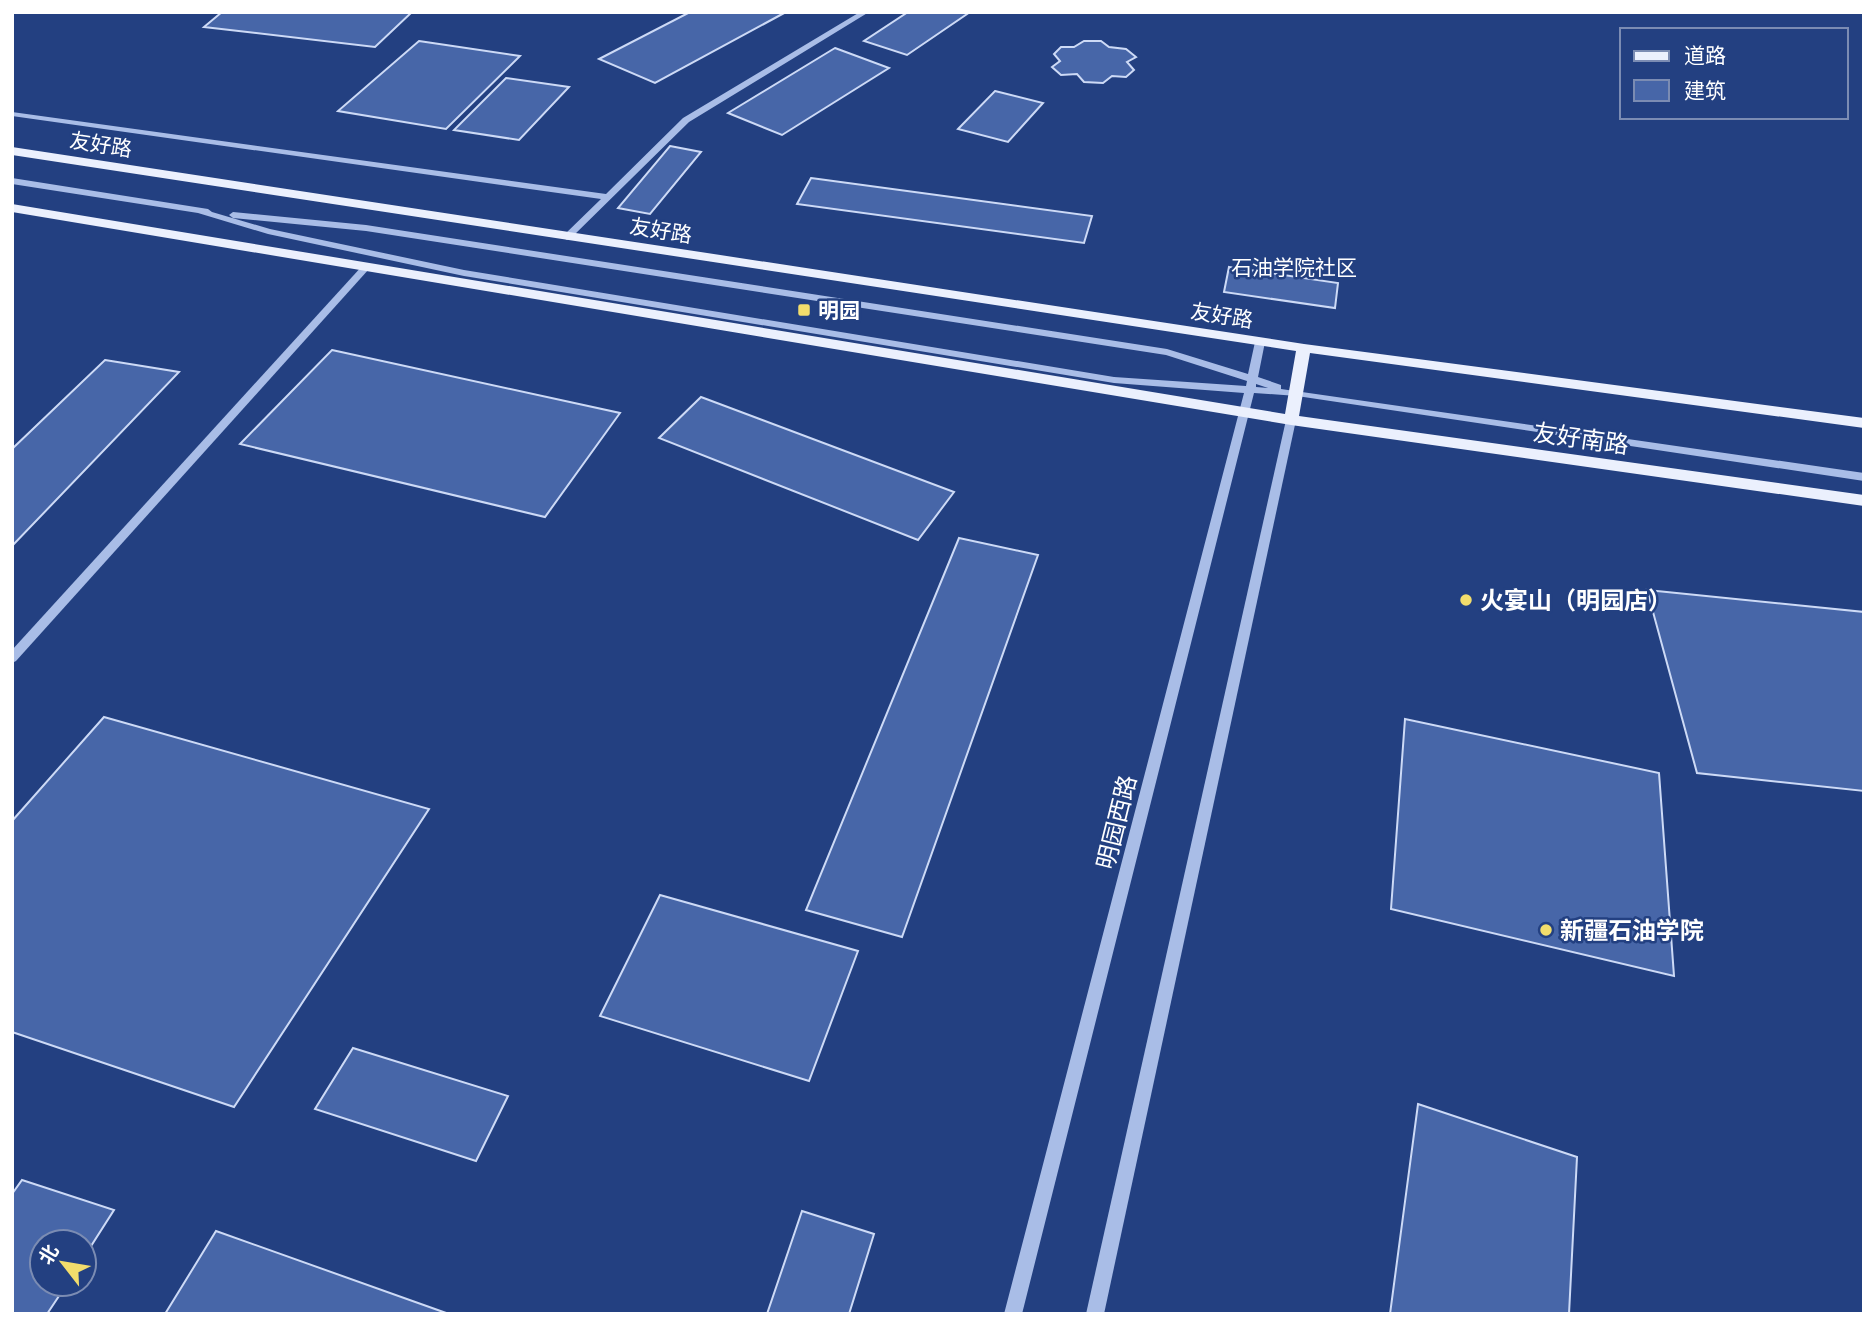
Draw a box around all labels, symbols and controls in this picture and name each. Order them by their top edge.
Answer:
legend [1620,28,1848,119]
text: 道路 [1684,41,1726,69]
text: 建筑 [1684,76,1726,104]
street label: 友好路 [68,125,134,163]
street label: 友好路 [628,211,694,249]
district label: 石油学院社区 [1231,253,1357,281]
place label: 明园 [818,296,860,324]
street label: 友好路 [1189,296,1255,334]
marker: 明园 [796,302,812,318]
street label: 友好南路 [1531,415,1631,461]
place label: 火宴山（明园店） [1480,584,1672,616]
marker: 火宴山（明园店） [1458,592,1474,608]
street label: 明园西路 [1089,772,1143,872]
place label: 新疆石油学院 [1560,914,1704,946]
marker: 新疆石油学院 [1538,922,1554,938]
north arrow [28,1228,98,1298]
text: 北 [33,1240,64,1269]

